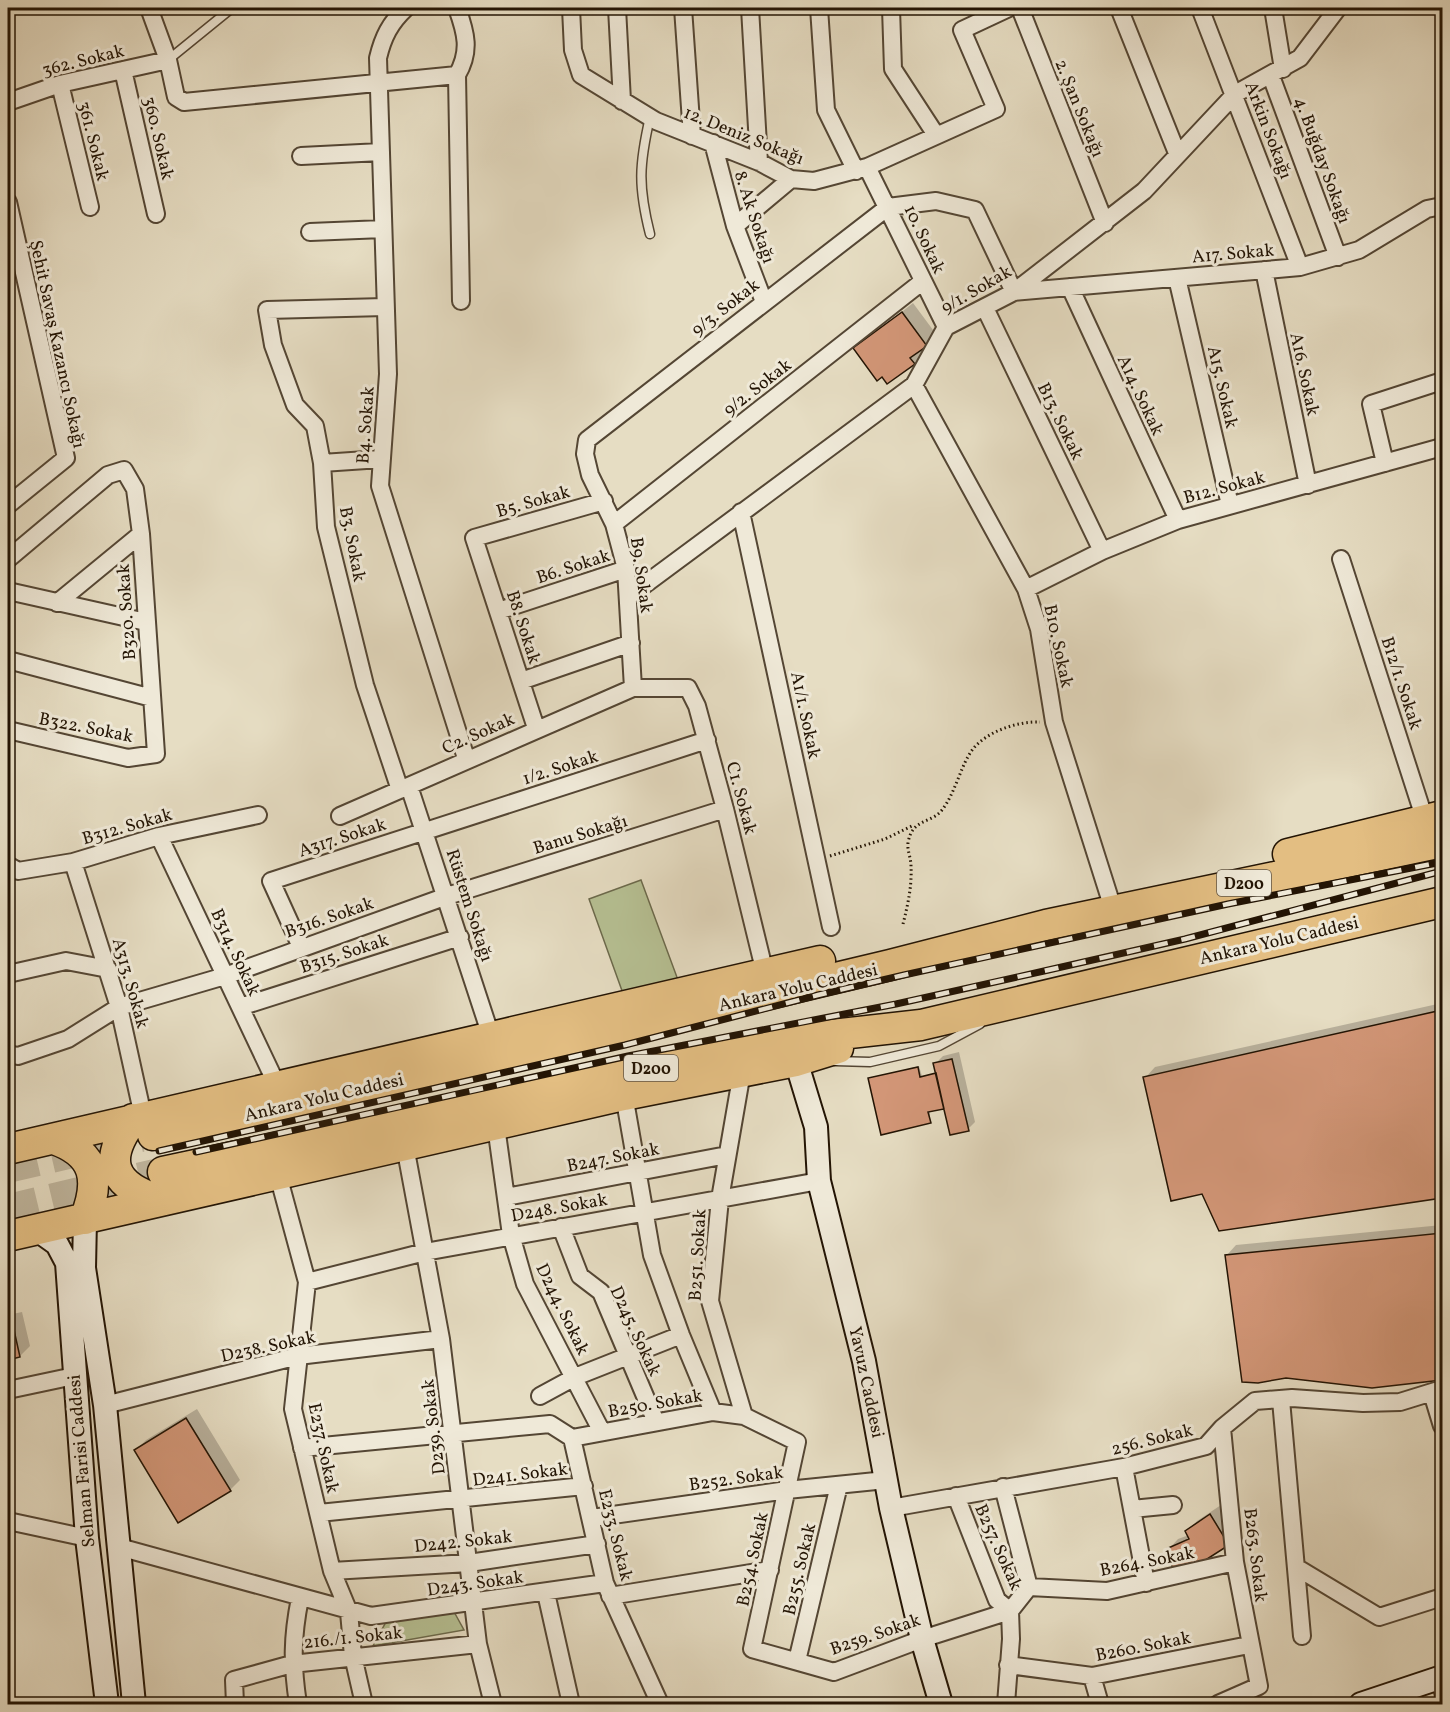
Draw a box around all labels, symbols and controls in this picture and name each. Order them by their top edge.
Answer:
street label: 362. Sokak [40,39,127,84]
street label: 2. Şan Sokağı [1048,56,1110,161]
street label: Arkin Sokağı [1238,78,1298,183]
street label: 360. Sokak [136,94,179,183]
street label: 4. Buğday Sokağı [1287,94,1356,227]
street label: 361. Sokak [71,99,115,184]
street label: 12. Deniz Sokağı [680,101,807,172]
street label: 8. Ak Sokağı [727,168,780,267]
street label: 10. Sokak [897,201,951,278]
street label: Şehit Savaş Kazancı Sokağı [22,238,91,451]
street label: A17. Sokak [1191,238,1275,271]
street label: 9/1. Sokak [937,260,1017,321]
street label: 9/3. Sokak [687,273,765,343]
street label: A16. Sokak [1283,330,1325,418]
street label: A15. Sokak [1200,344,1243,431]
street label: A14. Sokak [1110,351,1169,440]
street label: 9/2. Sokak [719,353,797,423]
street label: B13. Sokak [1030,379,1089,465]
street label: B4. Sokak [351,385,382,465]
street label: B12. Sokak [1181,466,1268,511]
street label: B5. Sokak [494,480,573,525]
street label: B3. Sokak [332,504,371,584]
street label: B9. Sokak [623,536,658,615]
street label: B6. Sokak [533,544,614,591]
street label: B320. Sokak [112,563,143,661]
street label: B8. Sokak [499,587,546,668]
street label: B10. Sokak [1036,602,1079,691]
street label: B12/1. Sokak [1374,634,1427,733]
street label: A1/1. Sokak [783,669,826,761]
street label: B322. Sokak [36,707,135,750]
street label: C2. Sokak [438,707,519,761]
street label: 1/2. Sokak [519,744,602,792]
street label: C1. Sokak [719,759,762,838]
street label: B312. Sokak [79,803,176,852]
street label: Banu Sokağı [530,809,631,862]
street label: A317. Sokak [295,812,390,864]
street label: Rüstem Sokağı [439,846,499,965]
road number: D200 [1217,870,1271,896]
street label: B316. Sokak [282,892,377,945]
street label: B314. Sokak [203,905,266,1001]
street label: Ankara Yolu Caddesi [1197,911,1361,972]
street label: B315. Sokak [297,928,392,981]
street label: A313. Sokak [105,935,154,1032]
street label: Ankara Yolu Caddesi [716,958,880,1019]
road number: D200 [624,1055,678,1081]
street label: Ankara Yolu Caddesi [242,1068,406,1129]
street label: B247. Sokak [565,1137,662,1180]
street label: D248. Sokak [509,1188,610,1229]
street label: B251. Sokak [684,1208,713,1302]
street label: D244. Sokak [529,1259,595,1360]
street label: D245. Sokak [603,1282,667,1381]
street label: Yavuz Caddesi [842,1324,890,1440]
street label: D238. Sokak [219,1325,318,1370]
street label: Selman Farisi Caddesi [62,1373,103,1548]
street label: D239. Sokak [416,1377,453,1476]
street label: B250. Sokak [606,1384,705,1425]
street label: E237. Sokak [301,1401,344,1496]
street label: 256. Sokak [1109,1418,1196,1463]
street label: D241. Sokak [471,1457,569,1494]
street label: B252. Sokak [687,1460,785,1498]
street label: E233. Sokak [591,1487,638,1584]
street label: B257. Sokak [967,1500,1028,1595]
street label: B263. Sokak [1236,1507,1273,1604]
street label: B254. Sokak [731,1510,776,1609]
street label: B255. Sokak [778,1521,823,1618]
street label: D242. Sokak [413,1525,514,1560]
street label: B264. Sokak [1098,1541,1197,1584]
street label: D243. Sokak [425,1565,525,1604]
street label: B259. Sokak [827,1608,924,1663]
street label: 216./1. Sokak [302,1621,404,1656]
street label: B260. Sokak [1093,1626,1193,1669]

